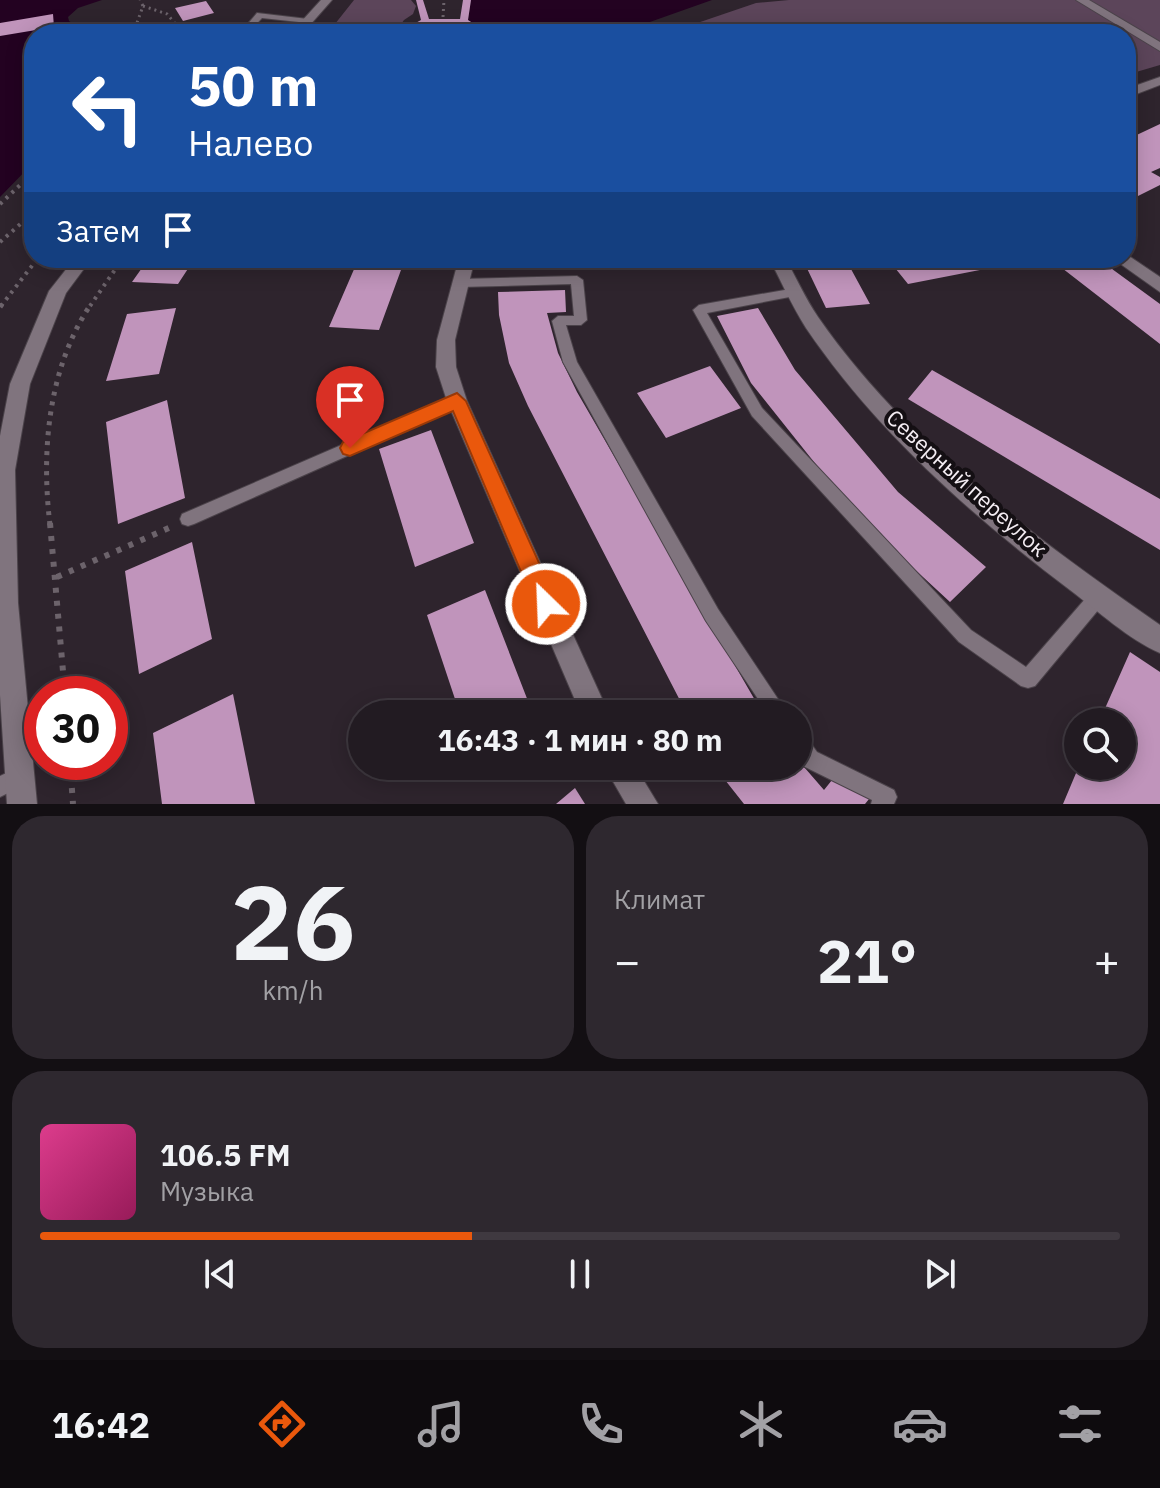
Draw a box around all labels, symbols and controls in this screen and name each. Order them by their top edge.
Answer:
text: 50 m [188,49,318,121]
icon: left [56,56,160,160]
text: Налево [188,119,313,166]
icon: arrive [156,208,200,252]
text: Затем [56,211,140,250]
pin [316,366,384,448]
icon: arrive [328,378,372,422]
street label: Северный переулок [881,403,1054,563]
position arrow [504,562,588,646]
speed limit sign: 30 [24,676,128,780]
map controls [1064,708,1136,780]
button: search [1064,708,1136,780]
text: 16:43 · 1 мин · 80 m [437,720,723,759]
text: 26 [231,853,355,989]
text: Климат [614,882,705,916]
text: 21° [817,921,917,1000]
text: − [614,932,640,989]
text: + [1094,932,1120,989]
text: km/h [262,973,324,1007]
text: 106.5 FM [160,1135,291,1174]
text: Музыка [160,1174,254,1208]
icon: previous [198,1252,242,1296]
icon: pause [558,1252,602,1296]
icon: next [918,1252,962,1296]
icon: directions [254,1396,310,1452]
icon: music [413,1396,469,1452]
icon: phone [573,1396,629,1452]
icon: climate [733,1396,789,1452]
icon: car [892,1396,948,1452]
icon: filters [1052,1396,1108,1452]
text: 16:42 [52,1401,150,1448]

